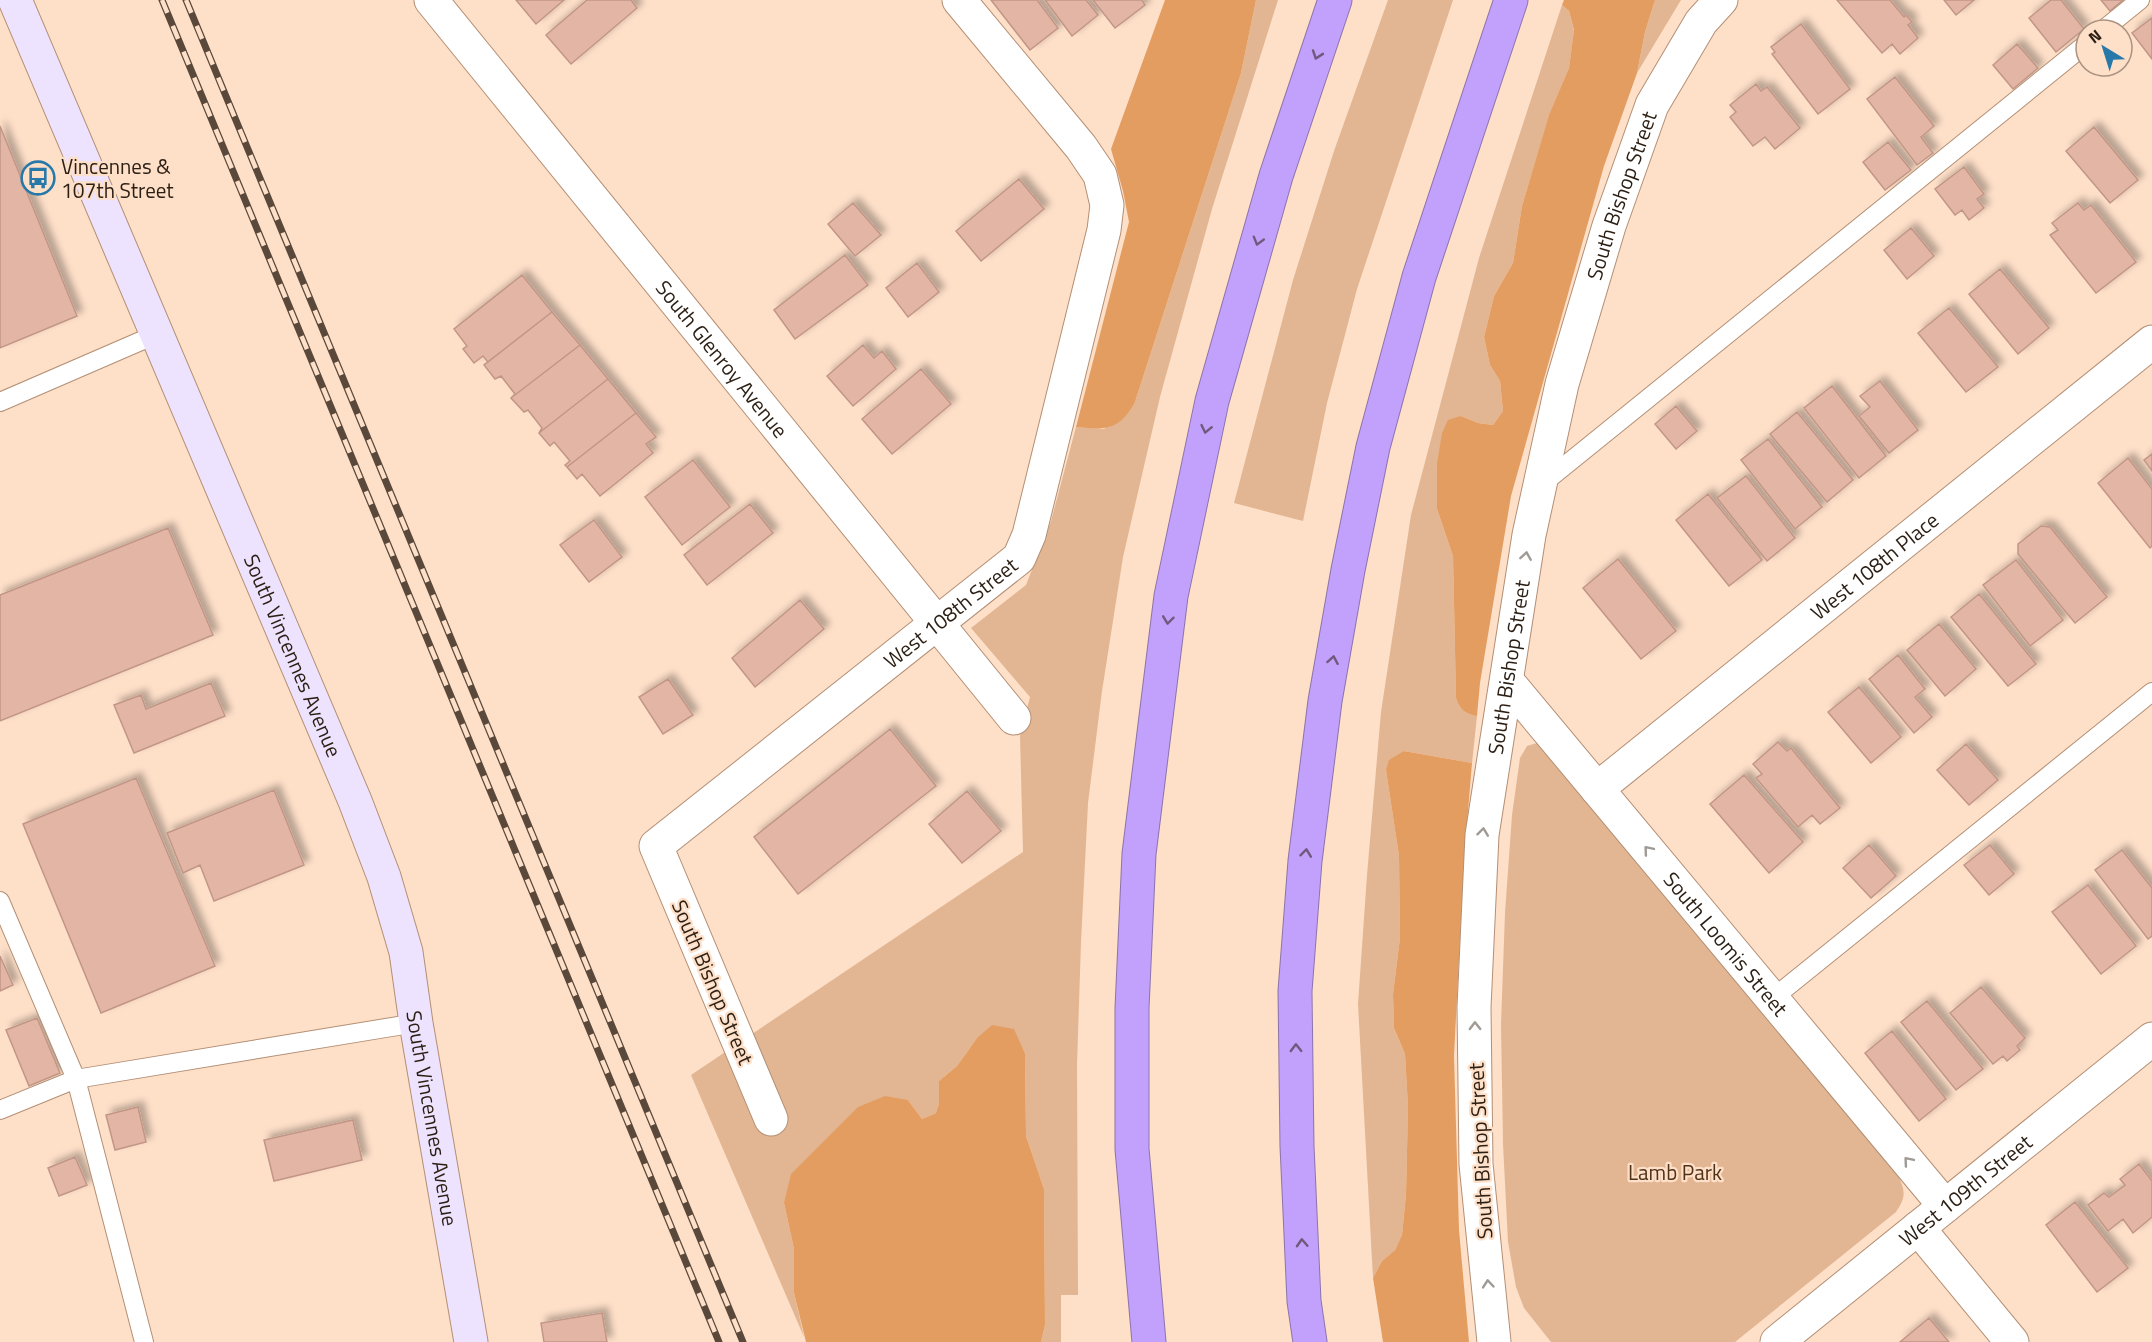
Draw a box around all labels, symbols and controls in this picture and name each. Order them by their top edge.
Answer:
north arrow [2074,18,2134,78]
text: N [2083,23,2107,49]
one-way arrow [1311,49,1324,60]
street label: South Bishop Street [1578,106,1665,284]
place label: Vincennes & 107th Street [61,150,174,206]
bus stop icon: Vincennes & 107th Street [20,160,56,196]
one-way arrow [1253,235,1265,246]
street label: South Glenroy Avenue [648,273,796,444]
one-way arrow [1201,424,1214,434]
street label: West 108th Place [1803,504,1945,627]
street label: South Vincennes Avenue [236,549,351,762]
street label: West 108th Street [876,549,1025,676]
one-way arrow [1519,551,1531,561]
street label: South Bishop Street [1479,577,1538,757]
one-way arrow [1162,616,1175,625]
one-way arrow [1326,656,1338,665]
one-way arrow [1476,827,1489,836]
one-way arrow [1644,846,1655,857]
one-way arrow [1300,849,1312,858]
street label: South Loomis Street [1656,864,1796,1023]
street label: South Bishop Street [664,895,762,1070]
street label: South Vincennes Avenue [398,1009,467,1228]
one-way arrow [1468,1022,1481,1031]
one-way arrow [1290,1043,1302,1052]
street label: South Bishop Street [1459,1061,1501,1240]
street label: West 109th Street [1892,1126,2039,1254]
park label: Lamb Park [1628,1156,1722,1188]
one-way arrow [1904,1157,1915,1168]
one-way arrow [1295,1238,1308,1247]
one-way arrow [1482,1279,1495,1288]

